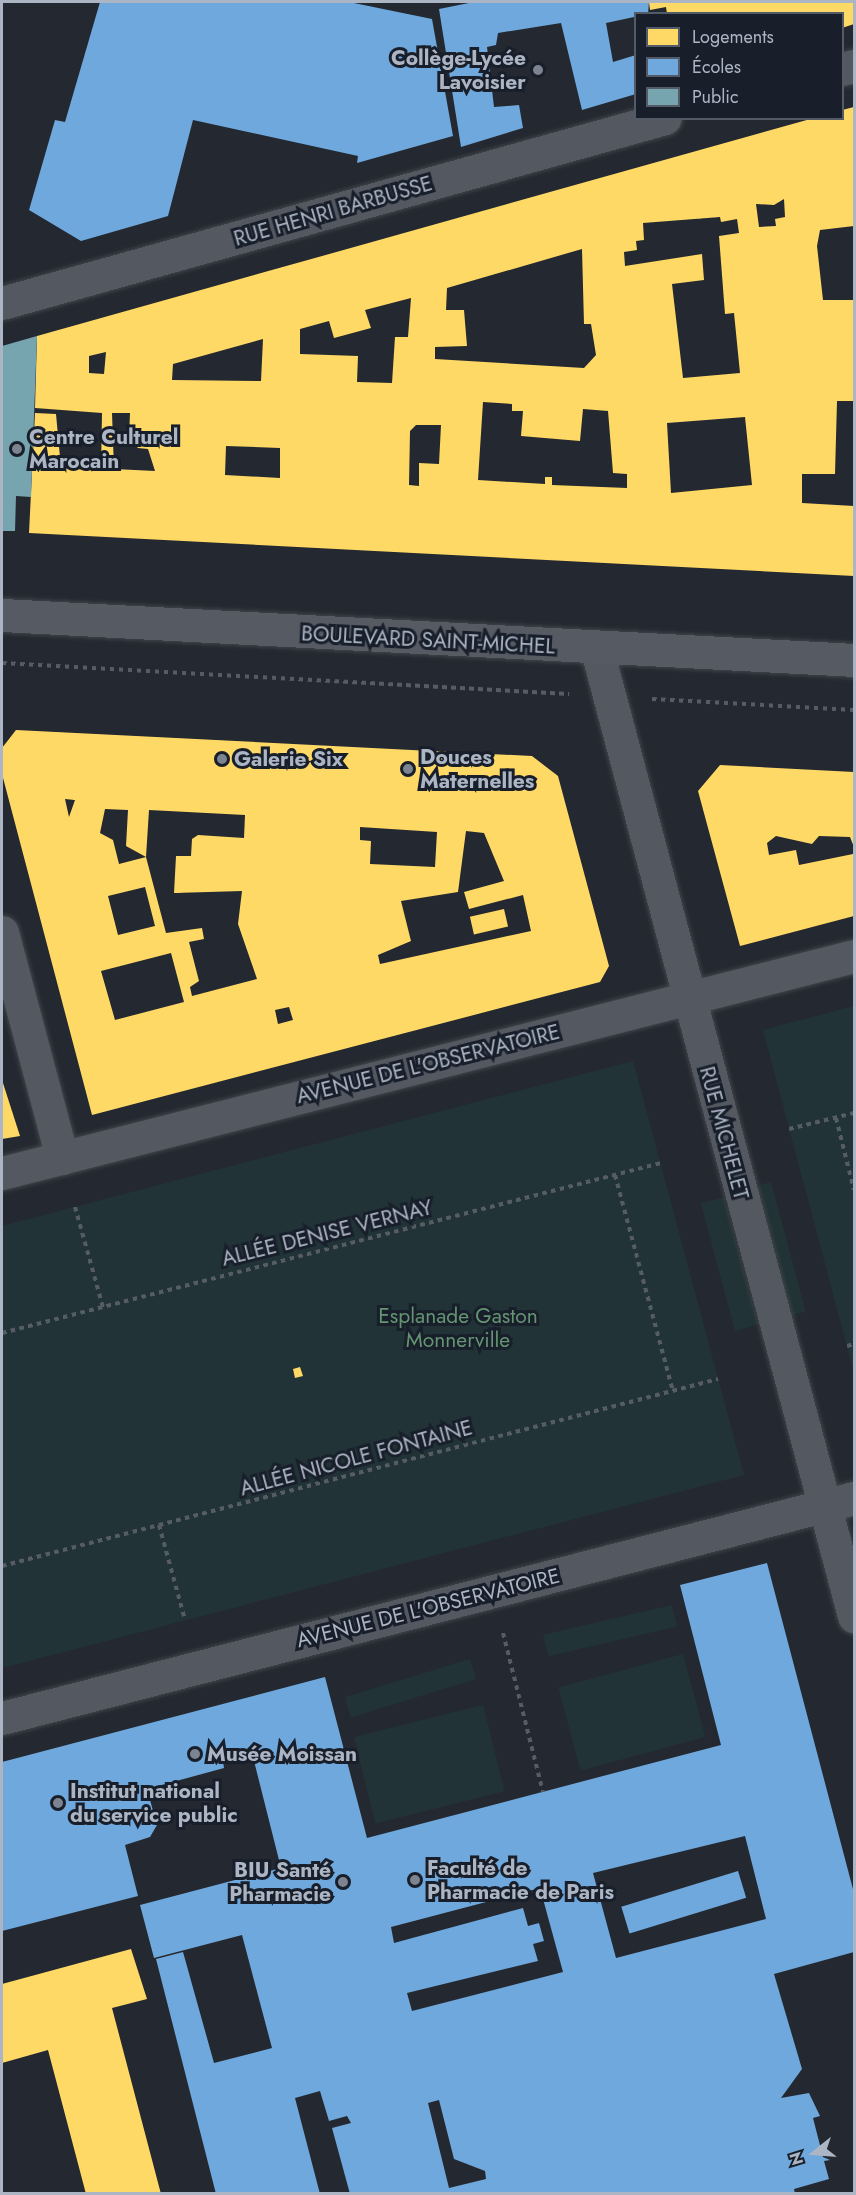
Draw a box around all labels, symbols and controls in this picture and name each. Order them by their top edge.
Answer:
legend [634,12,844,120]
text: Logements [692,24,774,50]
place label: Collège-Lycée Lavoisier [391,45,526,95]
text: Écoles [692,54,741,80]
marker: Collège-Lycée Lavoisier [531,63,545,77]
text: Public [692,84,739,110]
street label: RUE HENRI BARBUSSE [231,171,435,251]
place label: Centre Culturel Marocain [29,424,178,474]
marker: Centre Culturel Marocain [10,442,24,456]
street label: BOULEVARD SAINT-MICHEL [301,621,555,659]
place label: Douces Maternelles [420,744,534,794]
place label: Galerie Six [234,746,343,772]
marker: Galerie Six [215,752,229,766]
marker: Douces Maternelles [401,762,415,776]
street label: AVENUE DE L'OBSERVATOIRE [294,1019,562,1109]
street label: RUE MICHELET [694,1064,754,1202]
street label: ALLÉE DENISE VERNAY [219,1195,435,1271]
park label: Esplanade Gaston Monnerville [378,1303,538,1353]
street label: ALLÉE NICOLE FONTAINE [237,1415,475,1501]
street label: AVENUE DE L'OBSERVATOIRE [294,1563,562,1653]
place label: Musée Moissan [207,1741,357,1767]
marker: Musée Moissan [188,1747,202,1761]
place label: Institut national du service public [70,1778,238,1828]
marker: Institut national du service public [51,1796,65,1810]
place label: Faculté de Pharmacie de Paris [427,1855,614,1905]
place label: BIU Santé Pharmacie [229,1857,331,1907]
marker: Faculté de Pharmacie de Paris [408,1873,422,1887]
marker: BIU Santé Pharmacie [336,1875,350,1889]
north arrow [784,2123,844,2183]
text: N [783,2149,809,2168]

